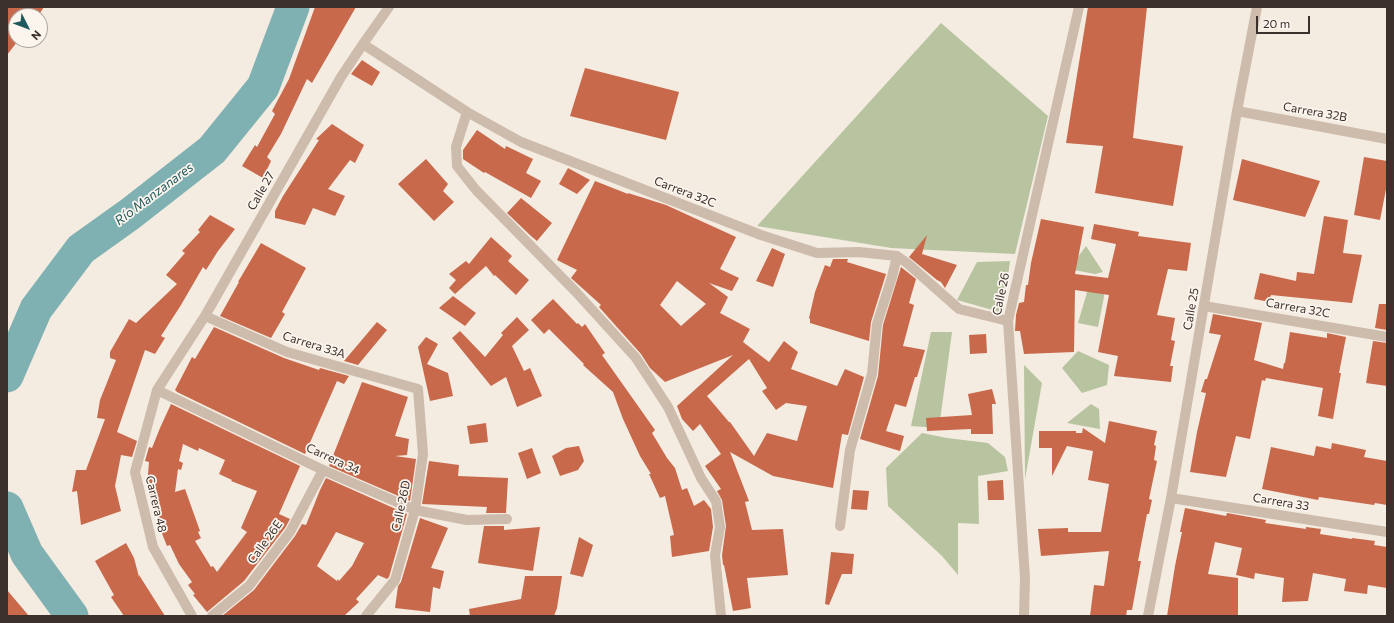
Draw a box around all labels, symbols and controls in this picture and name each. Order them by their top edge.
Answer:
north arrow [8,8,48,48]
scale bar [1258,8,1312,34]
text: 20 m [1263,16,1290,30]
text: N [29,28,44,43]
street label: Carrera 32B [1282,99,1348,125]
water label: Río Manzanares [112,159,196,229]
street label: Calle 27 [244,169,278,213]
street label: Carrera 32C [652,174,718,210]
street label: Calle 26 [989,271,1013,317]
street label: Calle 25 [1180,287,1202,331]
street label: Carrera 32C [1265,295,1331,321]
street label: Carrera 33A [281,329,347,361]
street label: Carrera 34 [304,440,362,478]
street label: Carrera 48 [142,474,170,534]
street label: Calle 26D [389,479,413,533]
street label: Carrera 33 [1252,490,1310,514]
street label: Calle 26E [244,517,286,567]

